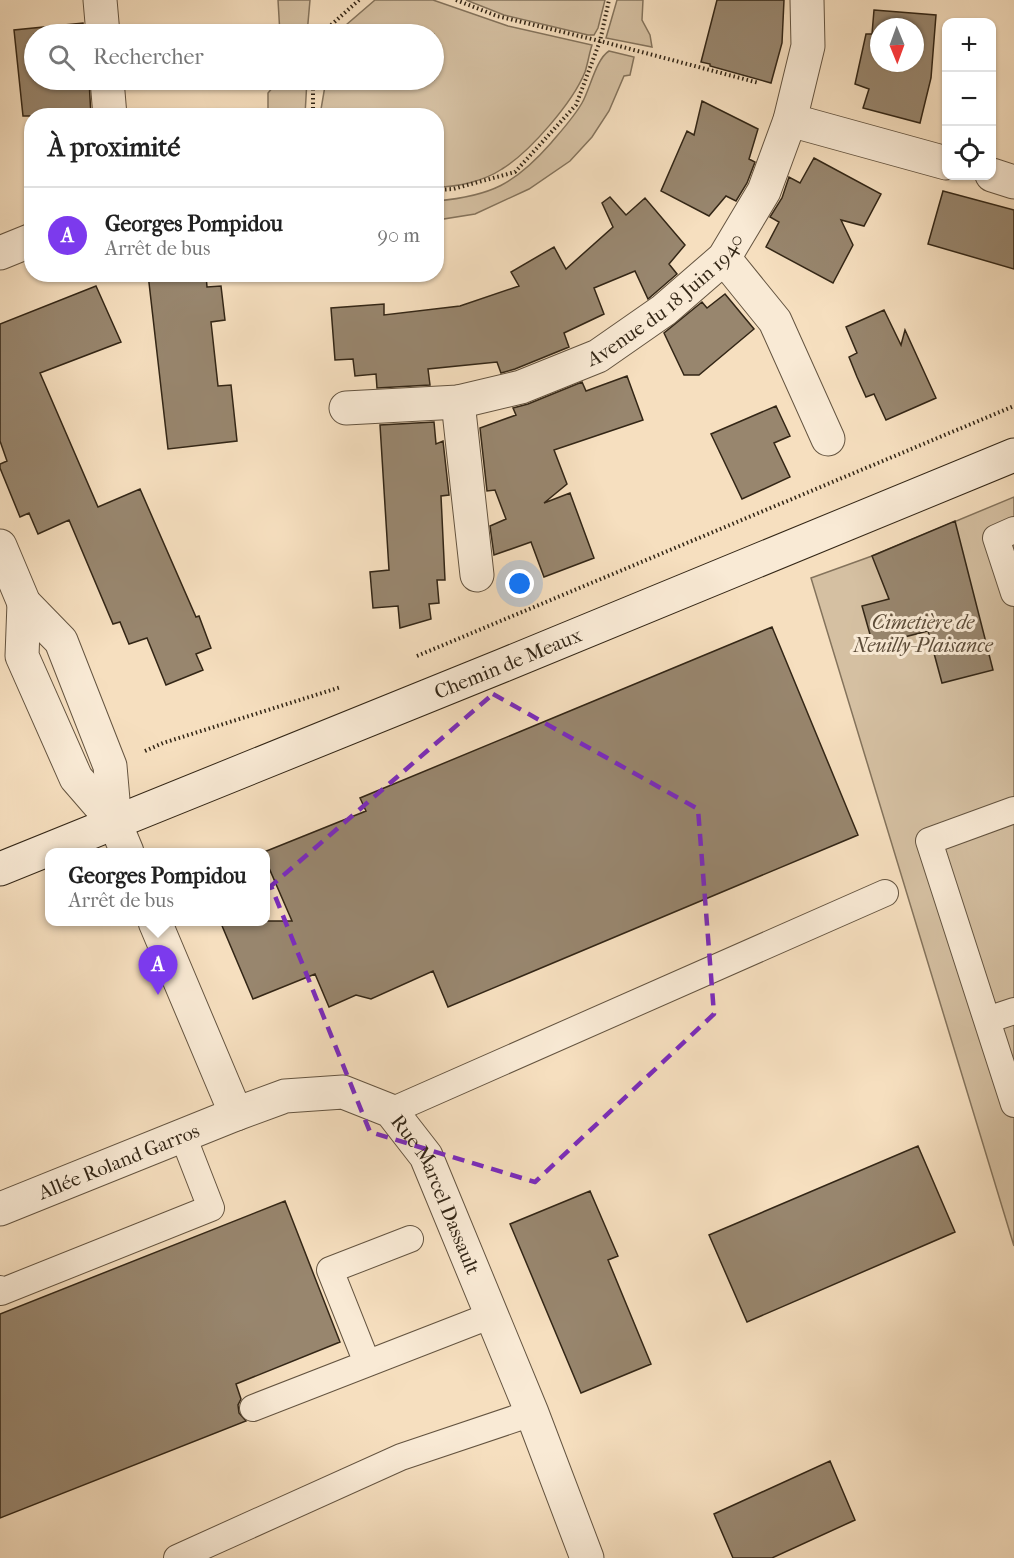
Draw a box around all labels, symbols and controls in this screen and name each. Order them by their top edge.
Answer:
north arrow [870,18,924,72]
map controls [942,18,996,180]
button: + [942,18,996,72]
search box [24,24,444,90]
icon: search [45,41,78,74]
text: Rechercher [93,44,204,70]
button: − [942,72,996,126]
button: locate [942,126,996,180]
text: À proximité [48,132,180,163]
text: Georges Pompidou [105,211,283,237]
text: A [61,224,74,247]
text: 90 m [378,224,420,247]
street label: Avenue du 18 Juin 1940 [583,229,748,371]
text: Arrêt de bus [105,237,210,260]
your location [505,569,534,598]
park label: Cimetière de Neuilly-Plaisance [852,611,994,657]
street label: Chemin de Meaux [431,623,585,704]
popup [45,848,270,926]
text: Georges Pompidou [69,863,246,889]
text: Arrêt de bus [69,889,174,912]
pin: A [138,946,178,995]
street label: Rue Marcel Dassault [386,1110,485,1278]
street label: Allée Roland Garros [34,1118,203,1204]

